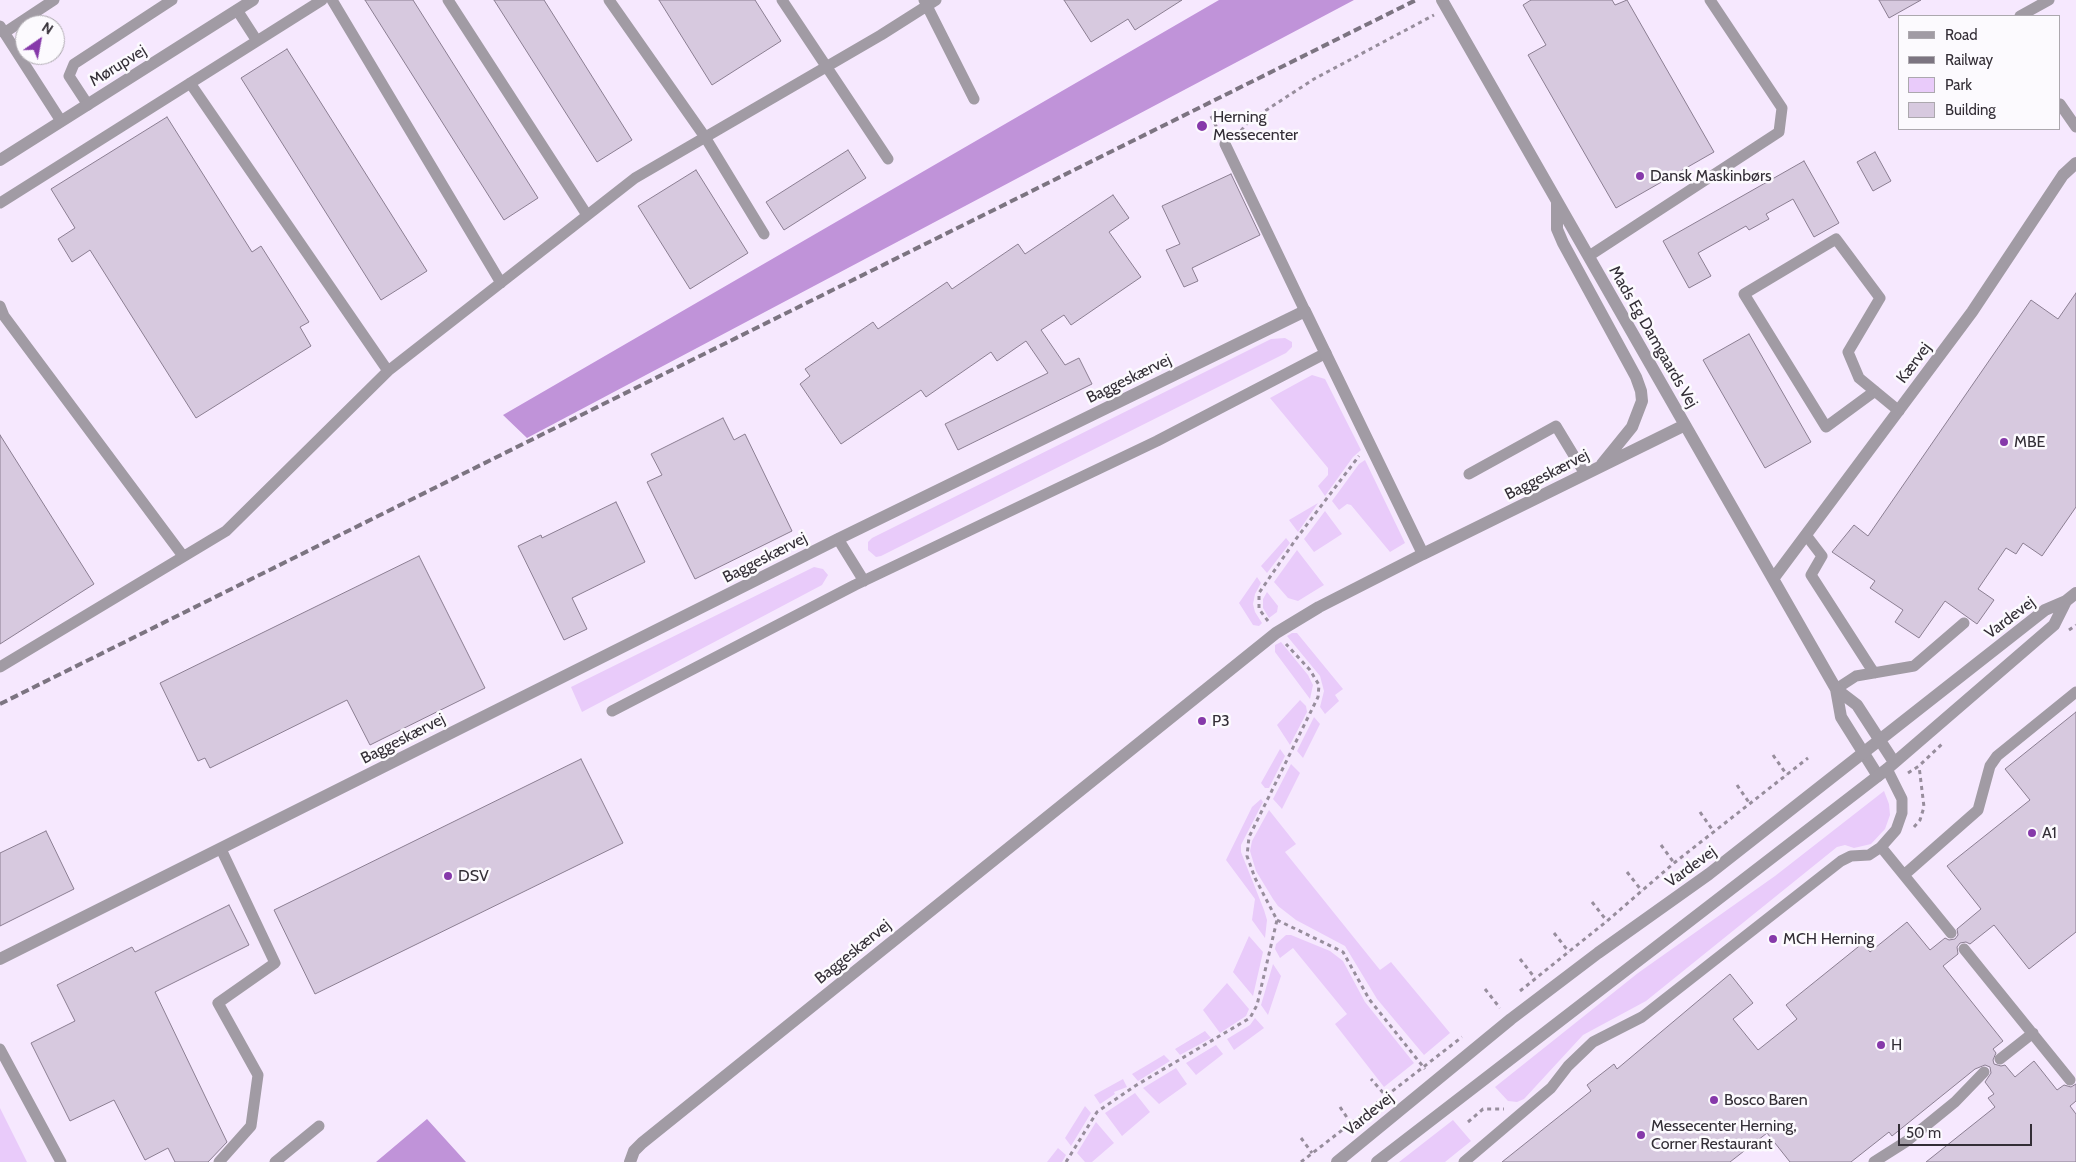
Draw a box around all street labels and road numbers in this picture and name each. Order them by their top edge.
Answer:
street label: Mørupvej [86,41,150,91]
street label: Mads Eg Damgaards Vej [1604,263,1702,411]
street label: Kærvej [1893,339,1935,387]
street label: Baggeskærvej [1083,350,1175,408]
street label: Baggeskærvej [1502,446,1592,504]
street label: Baggeskærvej [720,529,810,587]
street label: Vardevej [1981,593,2039,643]
street label: Baggeskærvej [358,710,448,768]
street label: Vardevej [1662,842,1720,892]
street label: Baggeskærvej [811,916,895,988]
street label: Vardevej [1340,1088,1398,1140]

